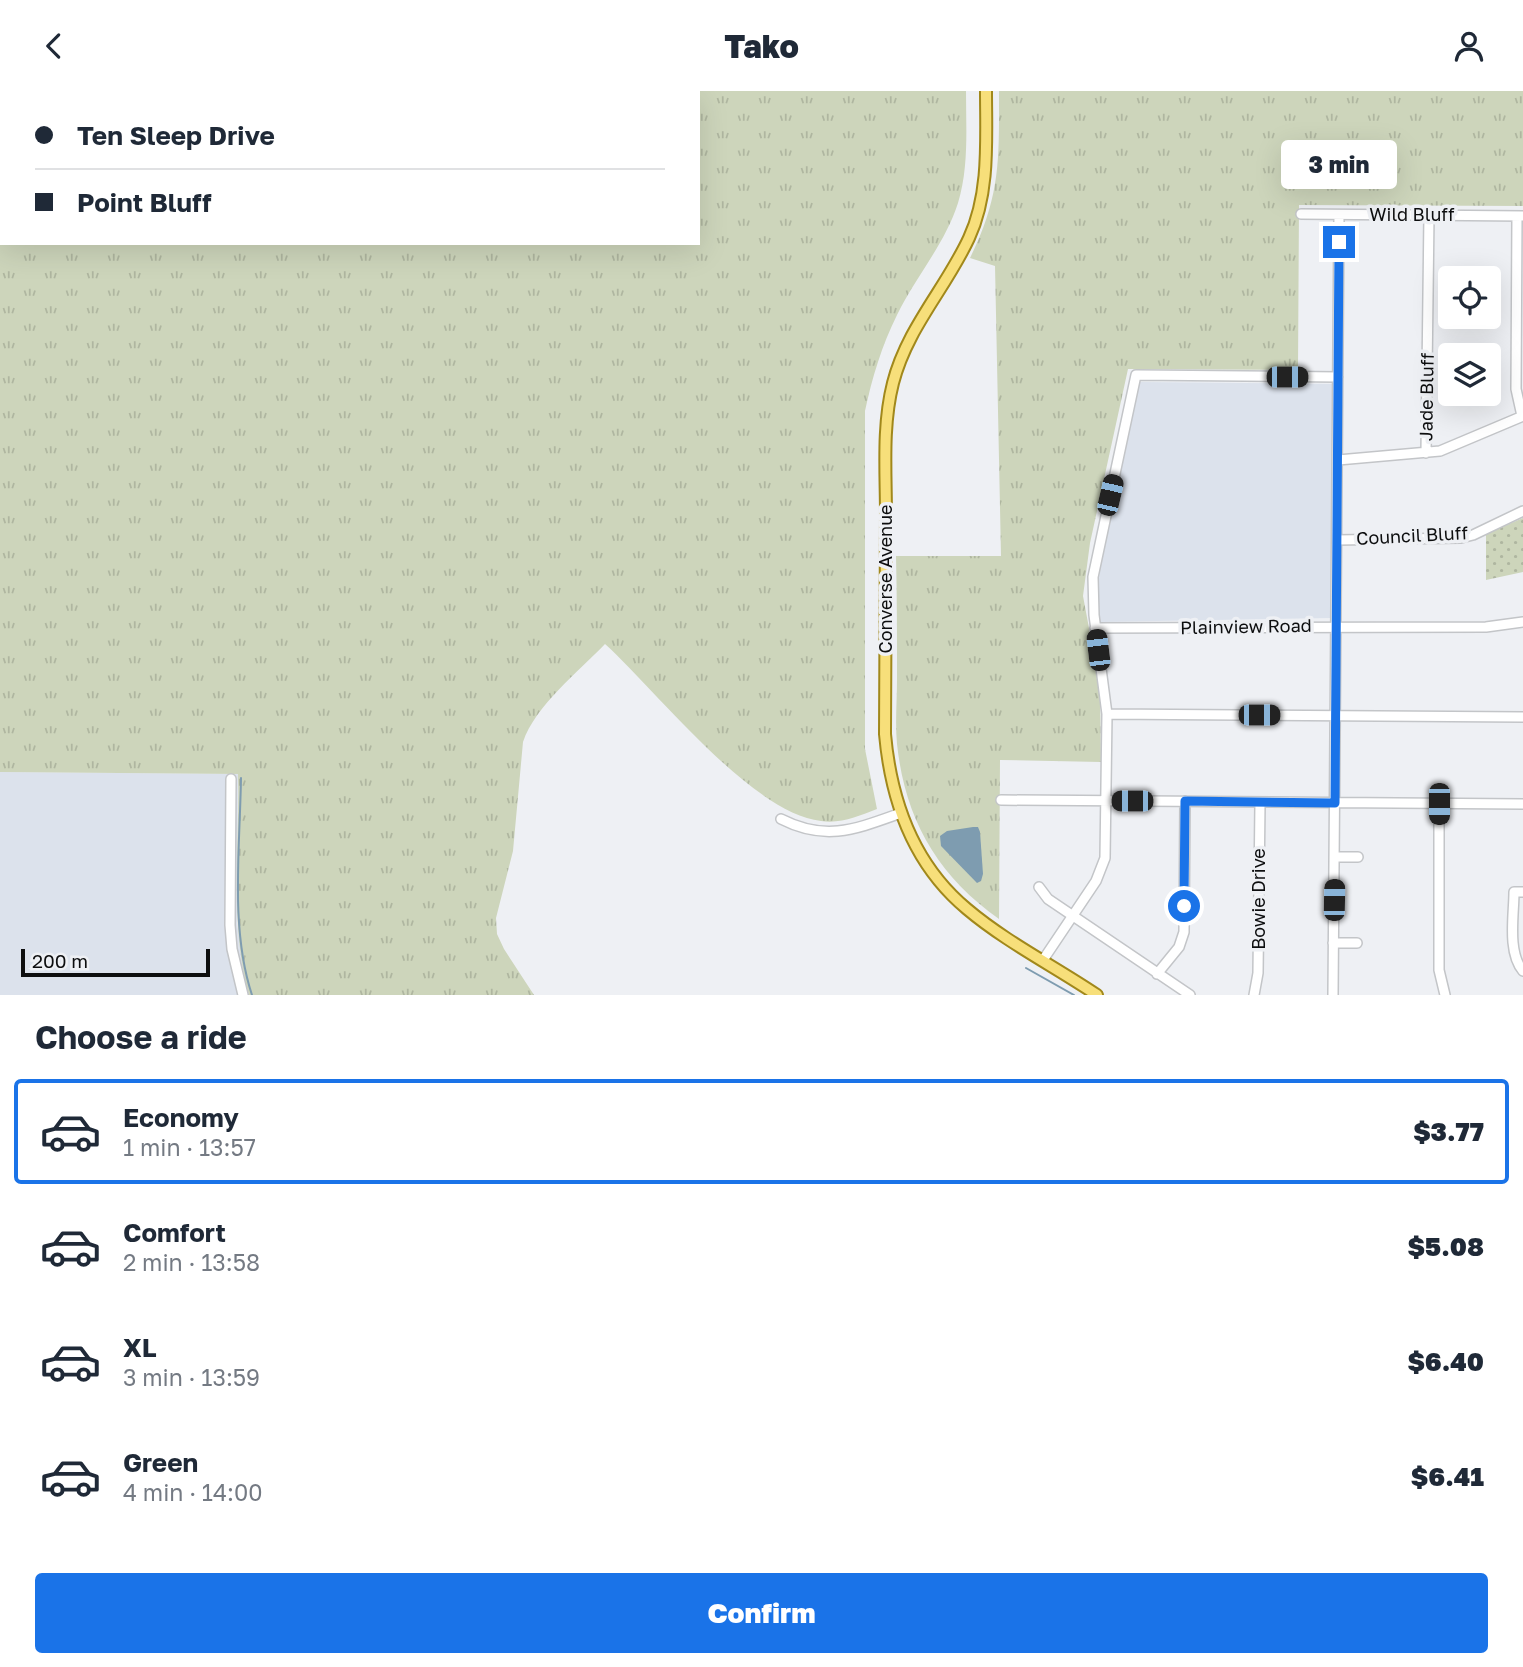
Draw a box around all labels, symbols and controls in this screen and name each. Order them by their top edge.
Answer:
icon: back [35,27,73,65]
text: Tako [724,27,799,65]
icon: person [1450,27,1488,65]
text: Ten Sleep Drive [77,120,275,151]
callout: 3 min [1281,141,1397,190]
text: 3 min [1309,150,1369,178]
text: Point Bluff [77,187,212,218]
street label: Wild Bluff [1369,203,1455,225]
route end [1323,226,1355,258]
map controls [1438,266,1501,406]
button: locate [1438,266,1501,329]
button: layers [1438,343,1501,406]
street label: Jade Bluff [1414,352,1438,441]
car [1267,367,1309,388]
car [1096,472,1125,518]
street label: Converse Avenue [874,505,896,653]
street label: Council Bluff [1355,521,1469,549]
street label: Plainview Road [1180,614,1312,638]
car [1086,628,1111,672]
car [1239,705,1281,726]
car [1429,783,1450,825]
car [1112,791,1154,812]
street label: Bowie Drive [1247,848,1269,950]
car [1324,879,1345,921]
route start [1168,890,1200,922]
scale bar [21,946,210,978]
text: 200 m [32,949,88,972]
text: Choose a ride [35,1018,247,1056]
icon: car [39,1100,102,1163]
text: Economy [123,1102,239,1133]
text: $3.77 [1413,1116,1484,1147]
text: 1 min · 13:57 [123,1133,256,1161]
icon: car [39,1215,102,1278]
text: Comfort [123,1217,226,1248]
text: $5.08 [1407,1231,1484,1262]
text: 2 min · 13:58 [123,1248,260,1276]
icon: car [39,1330,102,1393]
text: XL [123,1332,157,1363]
text: $6.40 [1407,1346,1484,1377]
text: 3 min · 13:59 [123,1363,260,1391]
icon: car [39,1445,102,1508]
text: Green [123,1447,198,1478]
text: $6.41 [1411,1461,1484,1492]
text: 4 min · 14:00 [123,1478,262,1506]
button: Confirm [35,1573,1488,1653]

